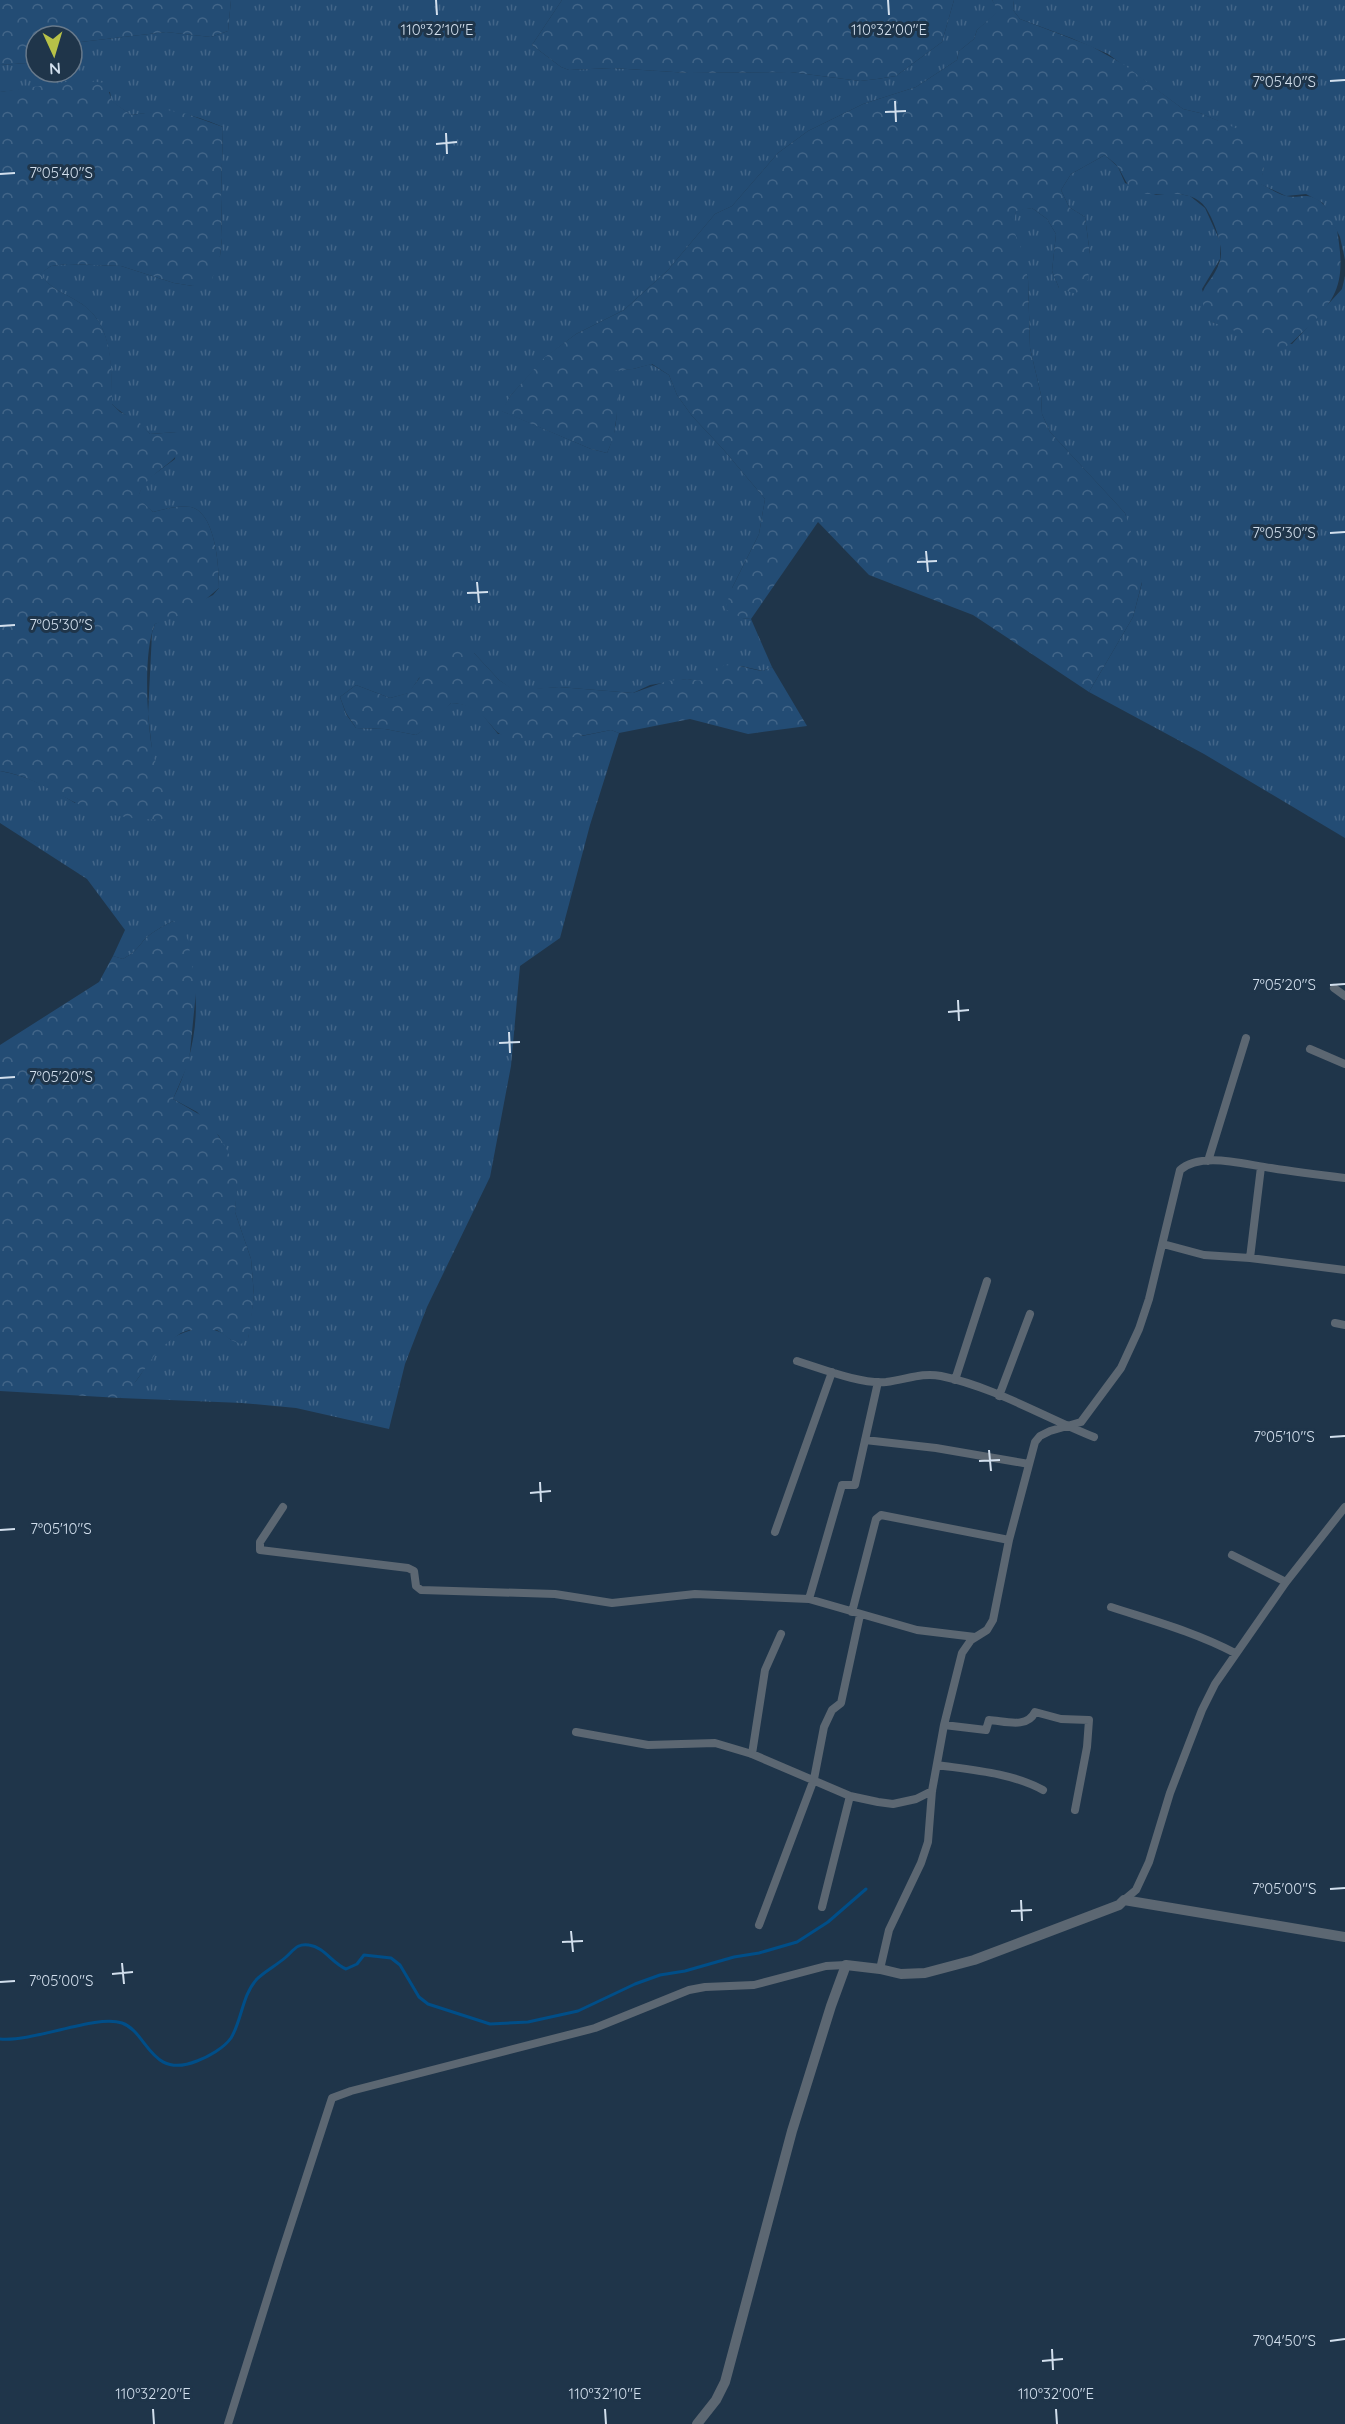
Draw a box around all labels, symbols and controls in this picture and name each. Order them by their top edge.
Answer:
text: 110°32'10"E [401,20,473,39]
text: 110°32'00"E [851,20,927,39]
north arrow [24,24,84,84]
text: N [48,59,62,79]
text: 7°05'40"S [1252,72,1316,91]
text: 7°05'40"S [29,163,93,182]
text: 7°05'30"S [1252,523,1316,542]
text: 7°05'30"S [29,615,93,634]
text: 7°05'20"S [1252,975,1316,994]
text: 7°05'20"S [29,1067,93,1086]
text: 7°05'10"S [1253,1427,1315,1446]
text: 7°05'10"S [30,1519,92,1538]
text: 7°05'00"S [1252,1879,1316,1898]
text: 7°05'00"S [29,1971,93,1990]
text: 7°04'50"S [1252,2331,1316,2350]
text: 110°32'20"E [115,2384,191,2403]
text: 110°32'10"E [569,2384,641,2403]
text: 110°32'00"E [1018,2384,1094,2403]

